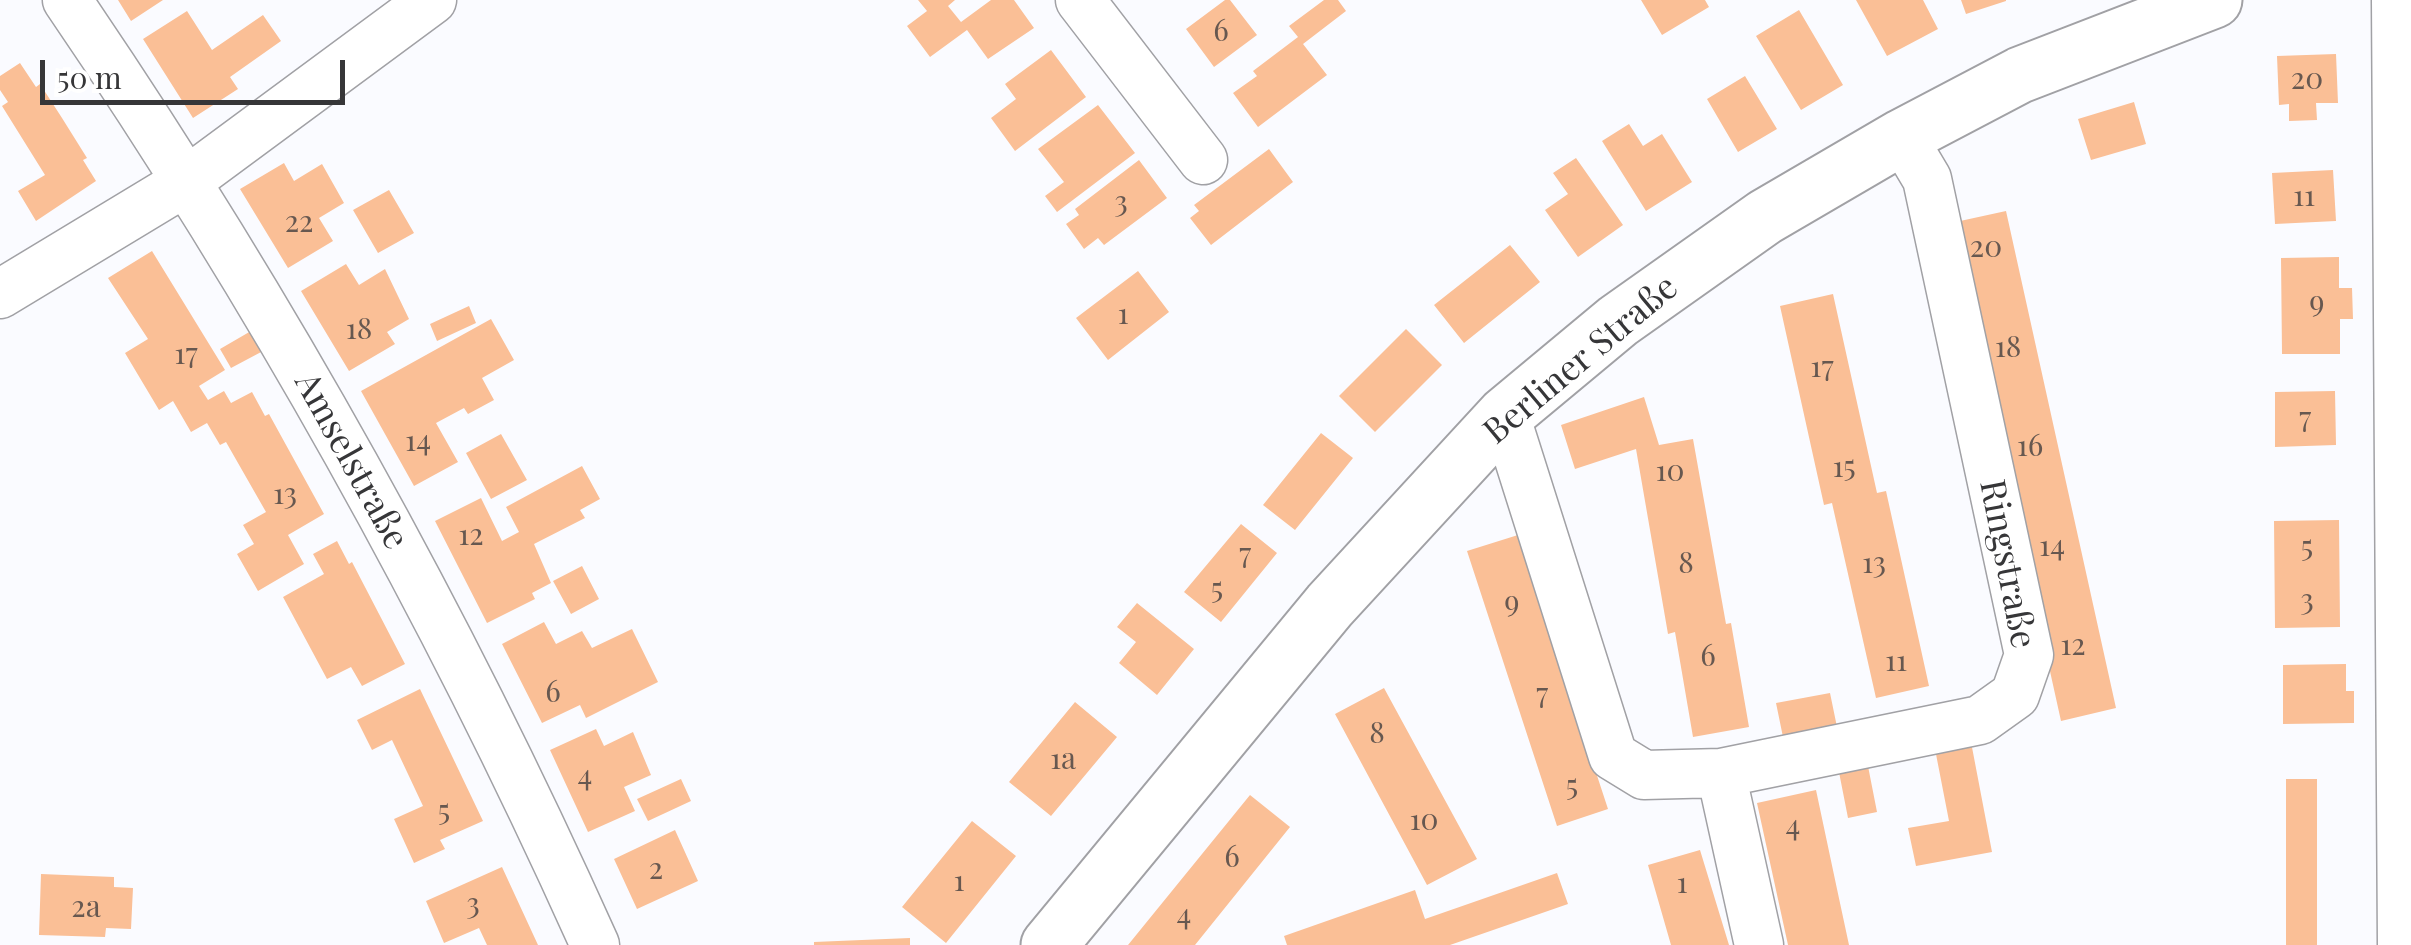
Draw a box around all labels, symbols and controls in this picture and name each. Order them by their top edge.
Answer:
house number: 6 [1213,14,1229,50]
scale bar [45,40,350,102]
text: 50 m [57,57,122,97]
house number: 20 [2291,62,2323,98]
house number: 11 [2293,179,2315,215]
house number: 3 [1114,185,1128,221]
house number: 22 [285,205,313,241]
house number: 20 [1970,230,2002,266]
street label: Berliner Straße [1476,267,1686,453]
house number: 9 [2309,285,2325,321]
house number: 1 [1117,297,1129,333]
house number: 18 [346,312,372,348]
house number: 18 [1995,330,2021,366]
house number: 17 [174,337,198,373]
house number: 17 [1810,350,1834,386]
street label: Amselstraße [285,365,417,557]
house number: 7 [2299,401,2311,437]
house number: 14 [405,424,431,460]
house number: 16 [2017,429,2043,465]
house number: 15 [1832,450,1856,486]
house number: 10 [1655,454,1685,490]
street label: Ringstraße [1970,476,2044,652]
house number: 13 [273,477,297,513]
house number: 12 [458,518,484,554]
house number: 14 [2039,529,2065,565]
house number: 5 [2301,530,2313,566]
house number: 7 [1239,537,1251,573]
house number: 8 [1678,546,1694,582]
house number: 13 [1862,546,1886,582]
house number: 5 [1211,572,1223,608]
house number: 3 [2300,583,2314,619]
house number: 9 [1504,585,1520,621]
house number: 12 [2060,628,2086,664]
house number: 6 [1700,639,1716,675]
house number: 11 [1885,644,1907,680]
house number: 6 [545,675,561,711]
house number: 7 [1536,677,1548,713]
house number: 8 [1369,716,1385,752]
house number: 1a [1050,742,1076,778]
house number: 4 [578,759,592,795]
house number: 5 [1566,769,1578,805]
house number: 5 [438,794,450,830]
house number: 10 [1409,803,1439,839]
house number: 4 [1786,809,1800,845]
house number: 6 [1224,840,1240,876]
house number: 2 [649,852,663,888]
house number: 1 [953,864,965,900]
house number: 1 [1676,866,1688,902]
house number: 3 [466,887,480,923]
house number: 2a [71,890,101,926]
house number: 4 [1177,898,1191,934]

